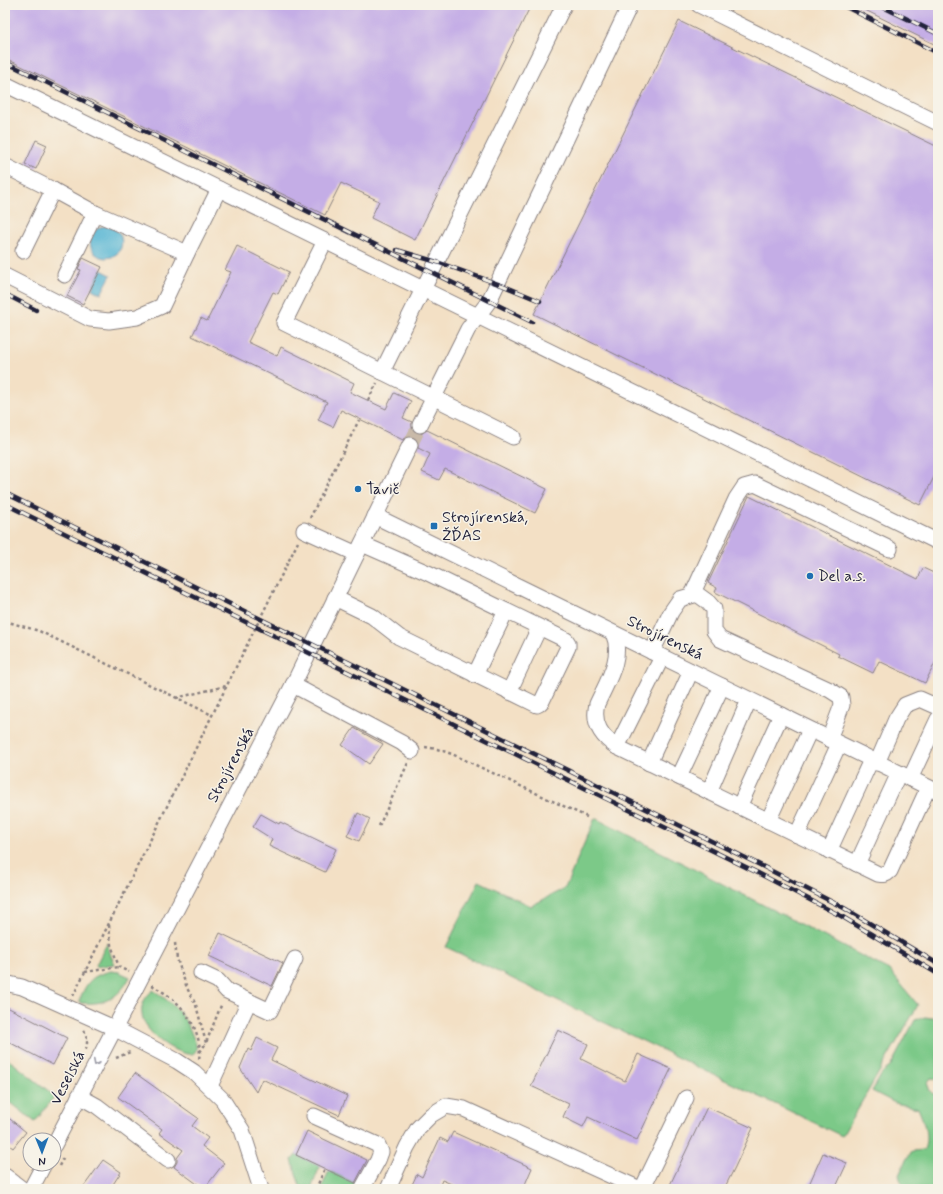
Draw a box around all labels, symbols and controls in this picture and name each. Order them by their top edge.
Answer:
place label: Tavič [366,479,400,500]
marker: Tavič [353,484,363,494]
place label: Strojírenská, ŽĎAS [442,507,528,546]
marker: Strojírenská, ŽĎAS [429,521,439,531]
place label: Del a.s. [818,566,866,587]
marker: Del a.s. [805,571,815,581]
street label: Strojírenská [623,610,707,666]
street label: Strojírenská [202,724,260,806]
street label: Veselská [45,1047,91,1109]
one-way arrow [93,1058,101,1066]
north arrow [22,1132,62,1172]
text: N [38,1154,46,1168]

